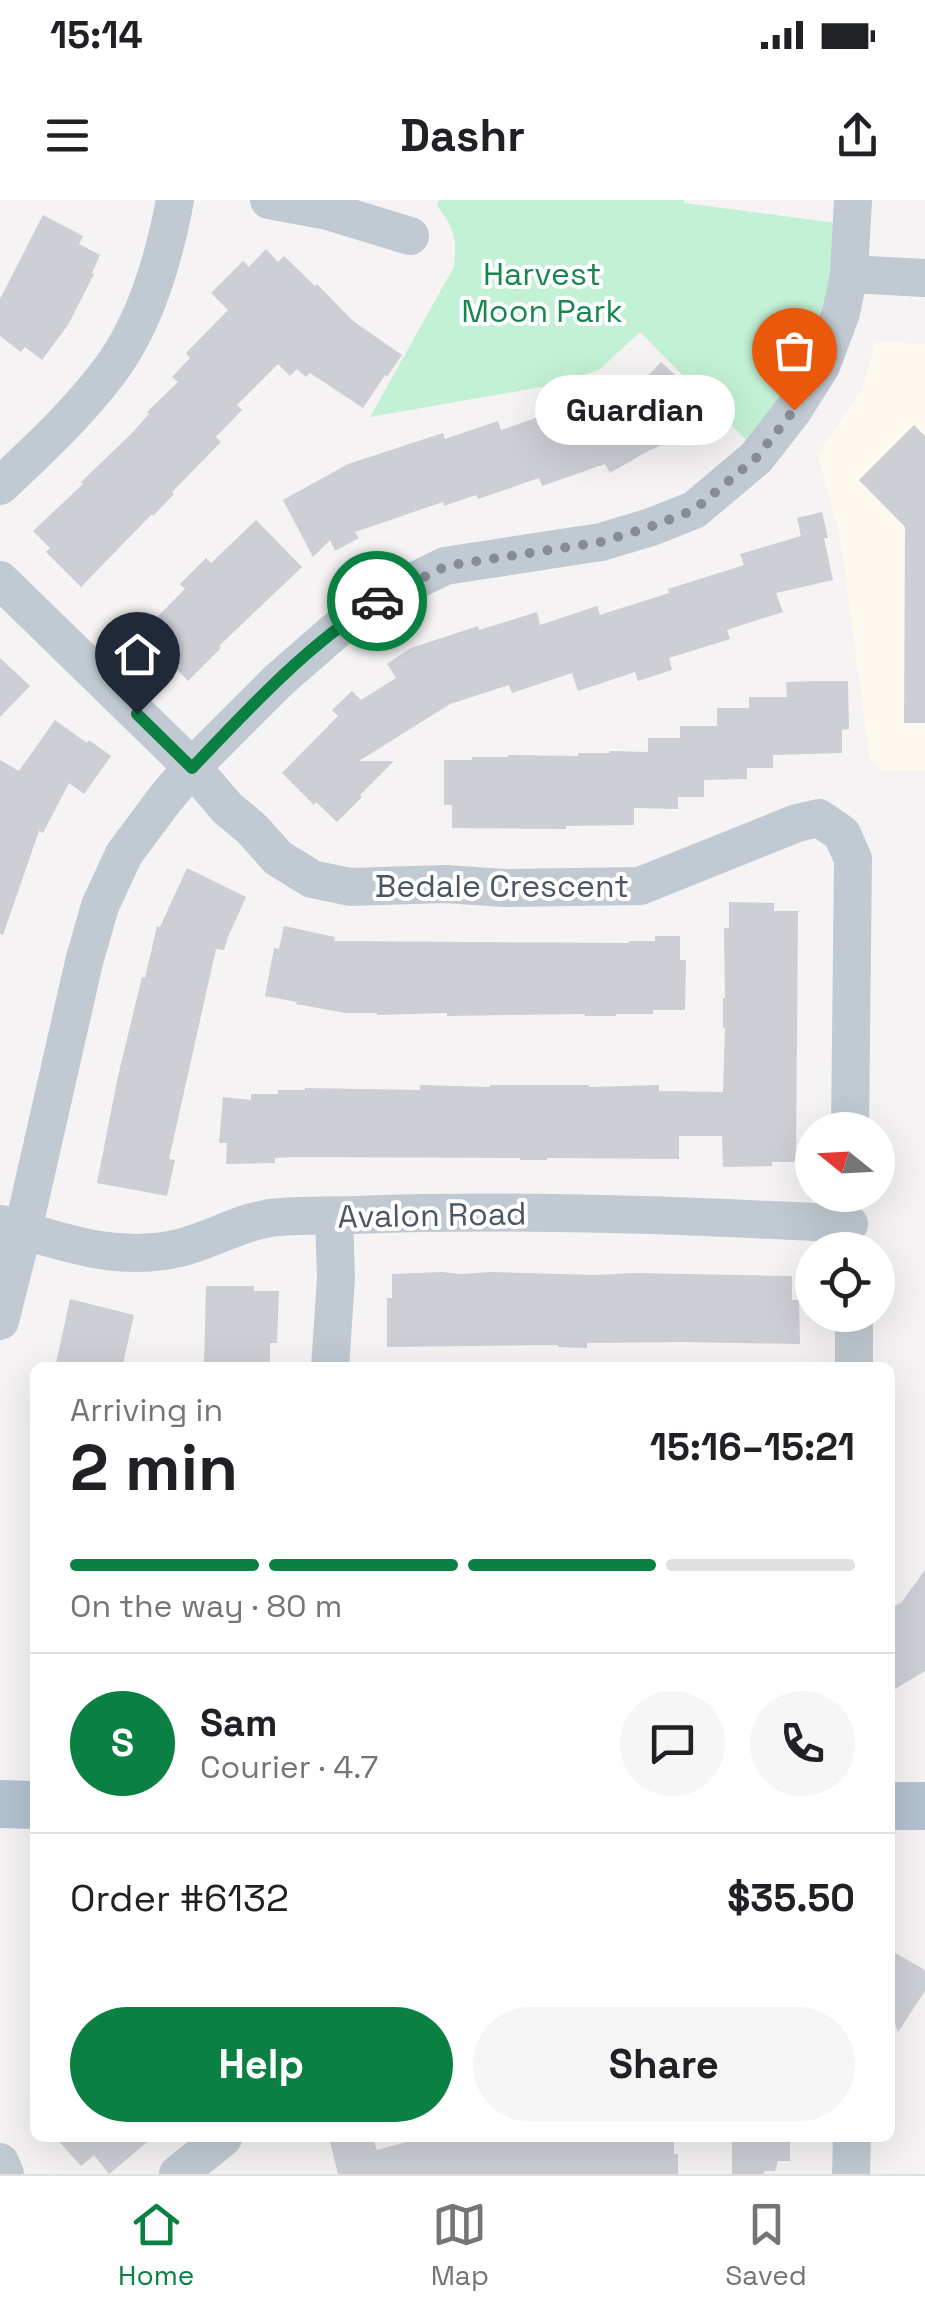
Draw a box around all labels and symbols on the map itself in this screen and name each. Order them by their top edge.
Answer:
park label: Harvest Moon Park [461,254,623,331]
pin [752,308,837,411]
callout: Guardian [534,375,734,445]
courier [327,551,427,651]
pin [95,612,180,715]
street label: Bedale Crescent [375,866,629,906]
north arrow [795,1112,895,1212]
street label: Avalon Road [337,1193,527,1237]

